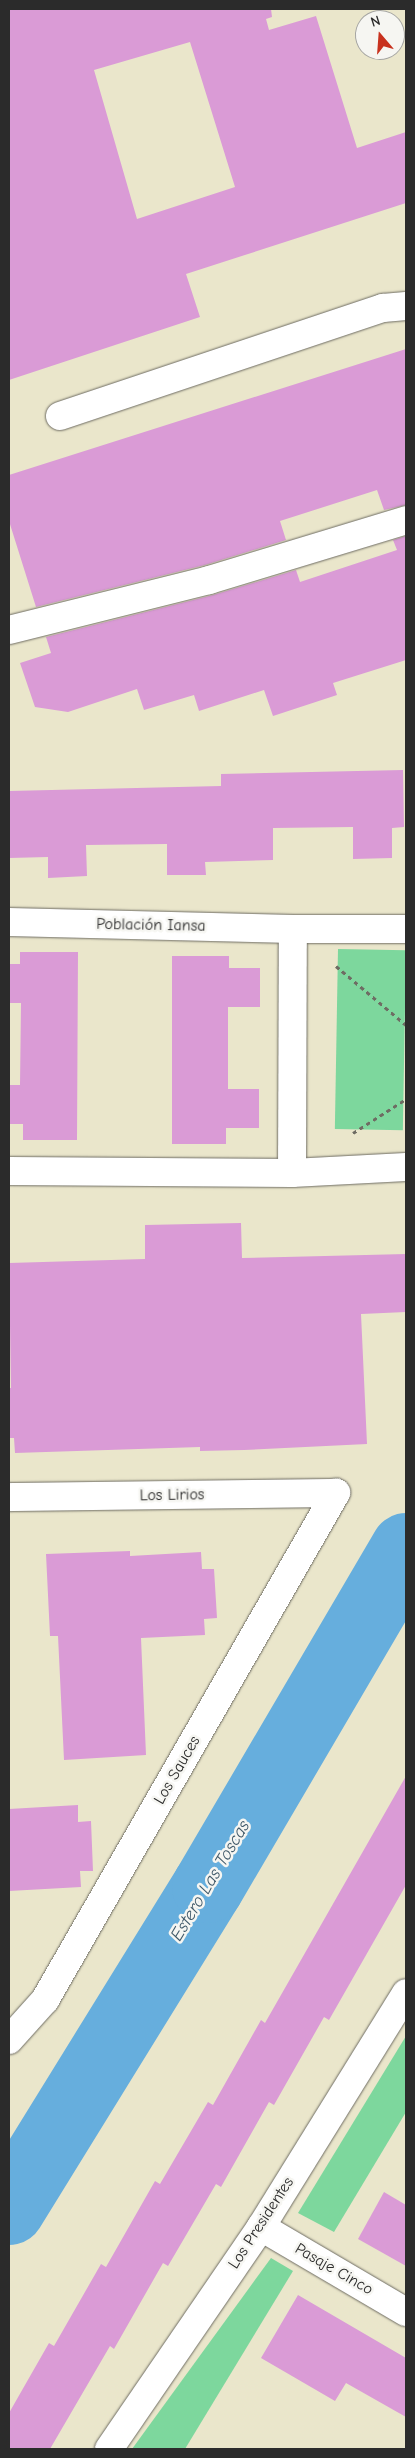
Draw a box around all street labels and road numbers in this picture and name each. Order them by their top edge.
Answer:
street label: Población Iansa [96,914,206,936]
street label: Los Lirios [139,1485,205,1505]
street label: Los Sauces [150,1732,204,1808]
street label: Los Presidentes [224,2174,298,2272]
street label: Pasaje Cinco [292,2239,376,2299]

